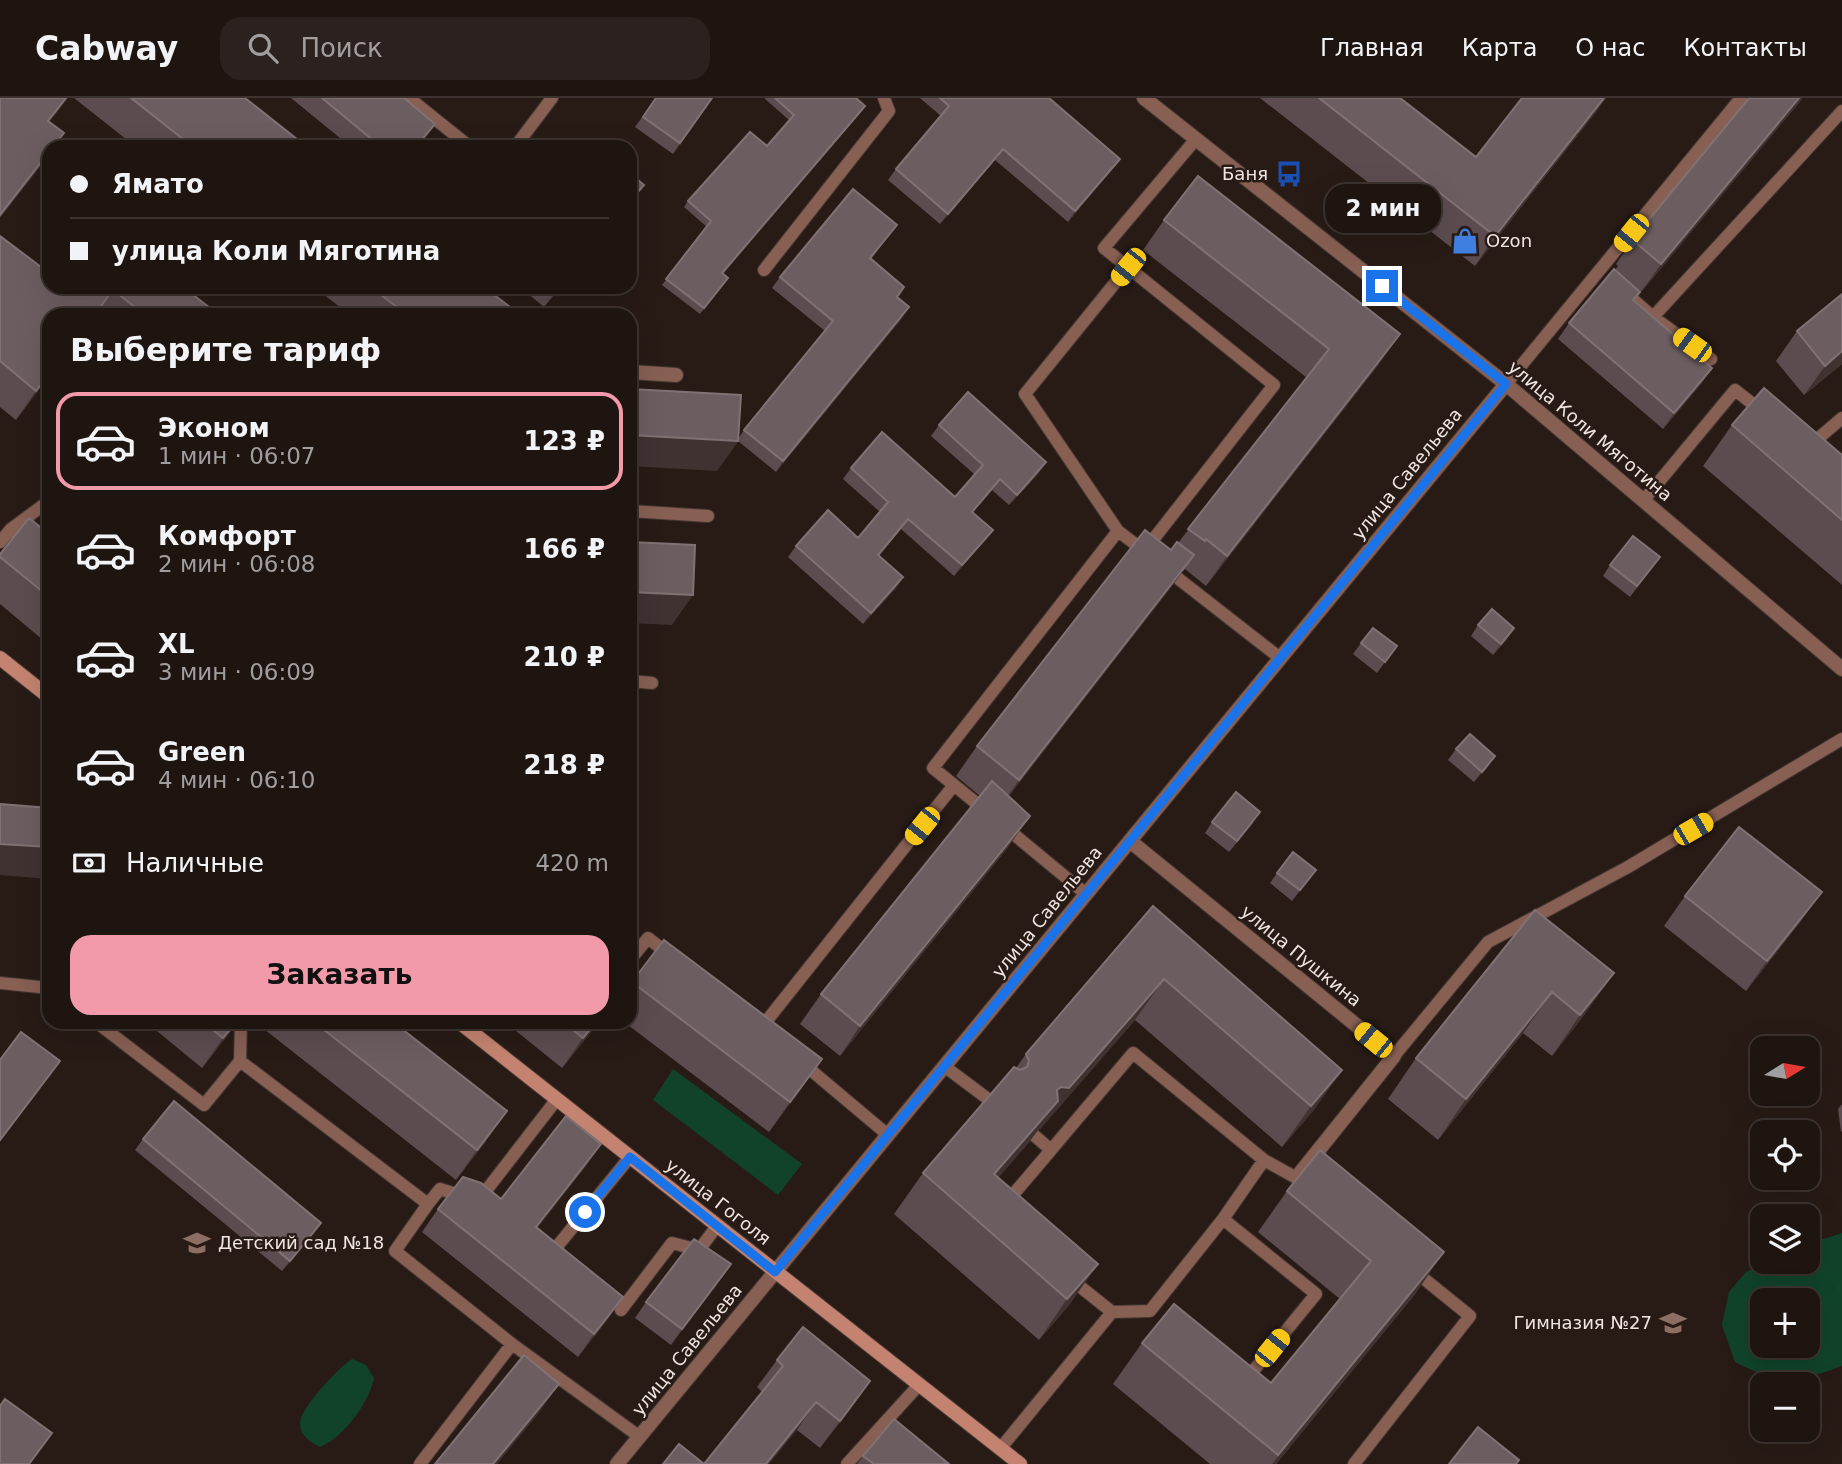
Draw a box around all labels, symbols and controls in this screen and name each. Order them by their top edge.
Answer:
search box [220,17,710,80]
text: Cabway [35,29,178,68]
icon: search [244,29,282,67]
text: Поиск [300,33,383,63]
text: Главная [1320,34,1424,62]
text: Карта [1462,34,1537,62]
text: О нас [1575,34,1645,62]
text: Контакты [1683,34,1807,62]
bus stop icon: Баня [1274,159,1304,189]
place label: Баня [1222,163,1268,184]
text: Ямато [112,169,204,199]
callout: 2 мин [1324,184,1440,234]
text: 2 мин [1346,195,1420,221]
car [1610,210,1653,256]
shop icon: Ozon [1450,226,1480,256]
place label: Ozon [1486,230,1532,251]
text: улица Коли Мяготина [112,236,440,266]
car [1107,244,1150,290]
route end [1366,270,1398,302]
car [1669,324,1716,366]
text: Выберите тариф [70,331,381,369]
street label: улица Коли Мяготина [1504,356,1677,505]
street label: улица Савельева [1347,404,1466,544]
icon: car [74,410,137,473]
text: Эконом [158,413,270,443]
text: 123 ₽ [524,426,605,456]
text: 1 мин · 06:07 [158,443,316,469]
icon: car [74,518,137,581]
text: Комфорт [158,521,296,551]
text: 166 ₽ [524,534,605,564]
text: 2 мин · 06:08 [158,551,316,577]
icon: car [74,626,137,689]
text: XL [158,629,195,659]
text: 210 ₽ [524,642,605,672]
text: 3 мин · 06:09 [158,659,316,685]
icon: car [74,734,137,797]
text: Green [158,737,246,767]
text: 218 ₽ [524,750,605,780]
text: 4 мин · 06:10 [158,767,316,793]
car [901,803,944,849]
car [1670,809,1717,849]
street label: улица Савельева [987,842,1106,982]
icon: cash [70,844,108,882]
text: Наличные [126,848,264,878]
text: 420 m [535,850,609,876]
street label: улица Пушкина [1237,901,1366,1011]
button: Заказать [70,935,609,1015]
car [1351,1019,1396,1061]
north arrow [1750,1036,1820,1106]
map controls [1750,1036,1820,1442]
button: locate [1750,1120,1820,1190]
street label: улица Гоголя [662,1154,775,1249]
route start [569,1196,601,1228]
button: layers [1750,1204,1820,1274]
school or university icon: Детский сад №18 [182,1228,212,1258]
place label: Детский сад №18 [218,1232,384,1253]
street label: улица Савельева [627,1280,746,1420]
button: + [1750,1288,1820,1358]
school or university icon: Гимназия №27 [1658,1308,1688,1338]
place label: Гимназия №27 [1514,1312,1652,1333]
car [1251,1325,1294,1371]
button: − [1750,1372,1820,1442]

